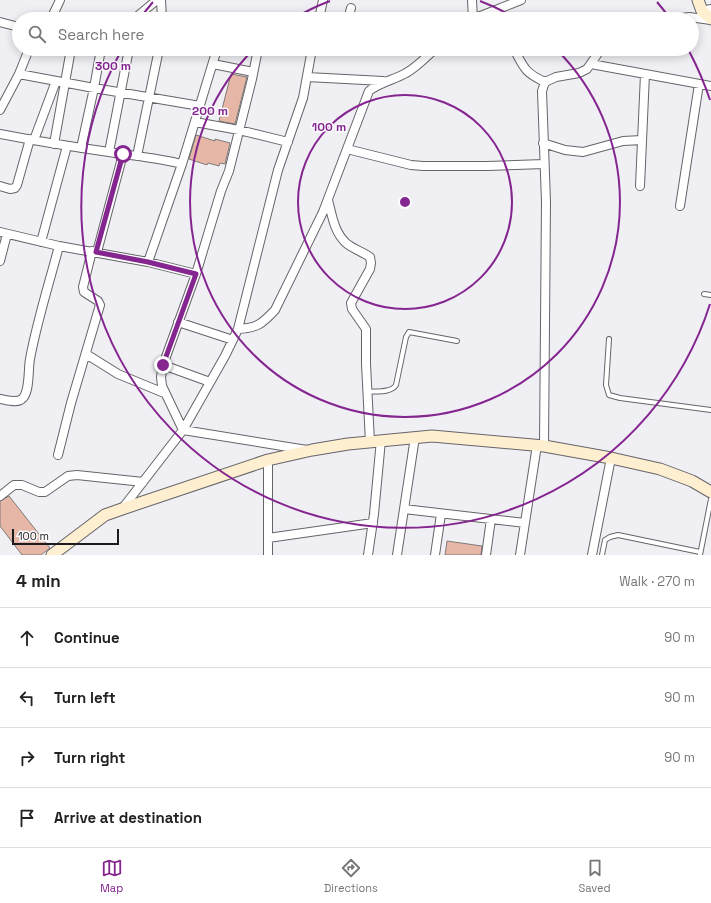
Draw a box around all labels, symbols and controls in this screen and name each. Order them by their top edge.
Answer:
search box [12,12,699,56]
icon: search [26,23,48,45]
text: Search here [58,25,144,44]
text: 300 m [95,58,131,74]
text: 200 m [192,103,228,119]
text: 100 m [312,119,346,135]
route start [114,145,132,163]
centre of rings [398,195,412,209]
route end [154,356,172,374]
scale bar [12,527,119,546]
text: 100 m [18,529,49,543]
text: 4 min [16,570,61,592]
text: Walk · 270 m [619,573,695,590]
icon: ahead [16,627,38,649]
text: Continue [54,628,120,647]
text: 90 m [664,629,695,646]
icon: left [16,687,38,709]
text: Turn left [54,688,116,707]
text: 90 m [664,689,695,706]
icon: right [16,747,38,769]
text: Turn right [54,748,125,767]
text: 90 m [664,749,695,766]
icon: arrive [16,807,38,829]
text: Arrive at destination [54,808,202,827]
tab: Map [100,857,123,895]
tab: Directions [324,857,378,895]
tab: Saved [579,857,611,895]

